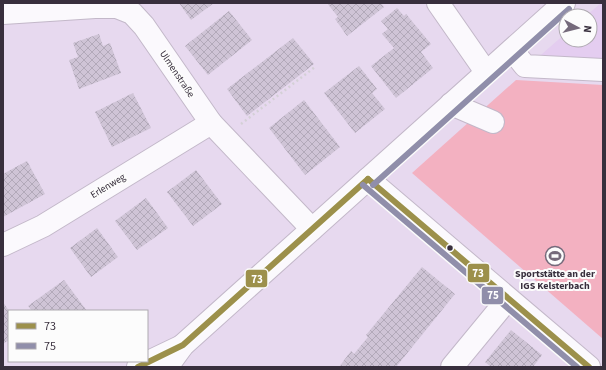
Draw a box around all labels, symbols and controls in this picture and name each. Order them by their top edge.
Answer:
north arrow [558,8,598,48]
text: N [580,25,595,34]
street label: Ulmenstraße [156,48,198,100]
street label: Erlenweg [88,170,128,202]
unlabelled marker [445,243,455,253]
sports icon: Sportstätte an der IGS Kelsterbach [544,245,566,267]
line badge: 73 [467,263,490,283]
text: 73 [472,266,484,281]
place label: Sportstätte an der IGS Kelsterbach [515,267,595,293]
line badge: 73 [245,269,268,288]
text: 73 [251,272,263,287]
line badge: 75 [481,286,504,305]
text: 75 [487,288,499,303]
legend [8,310,148,362]
text: 73 [44,318,56,335]
text: 75 [44,338,56,355]

